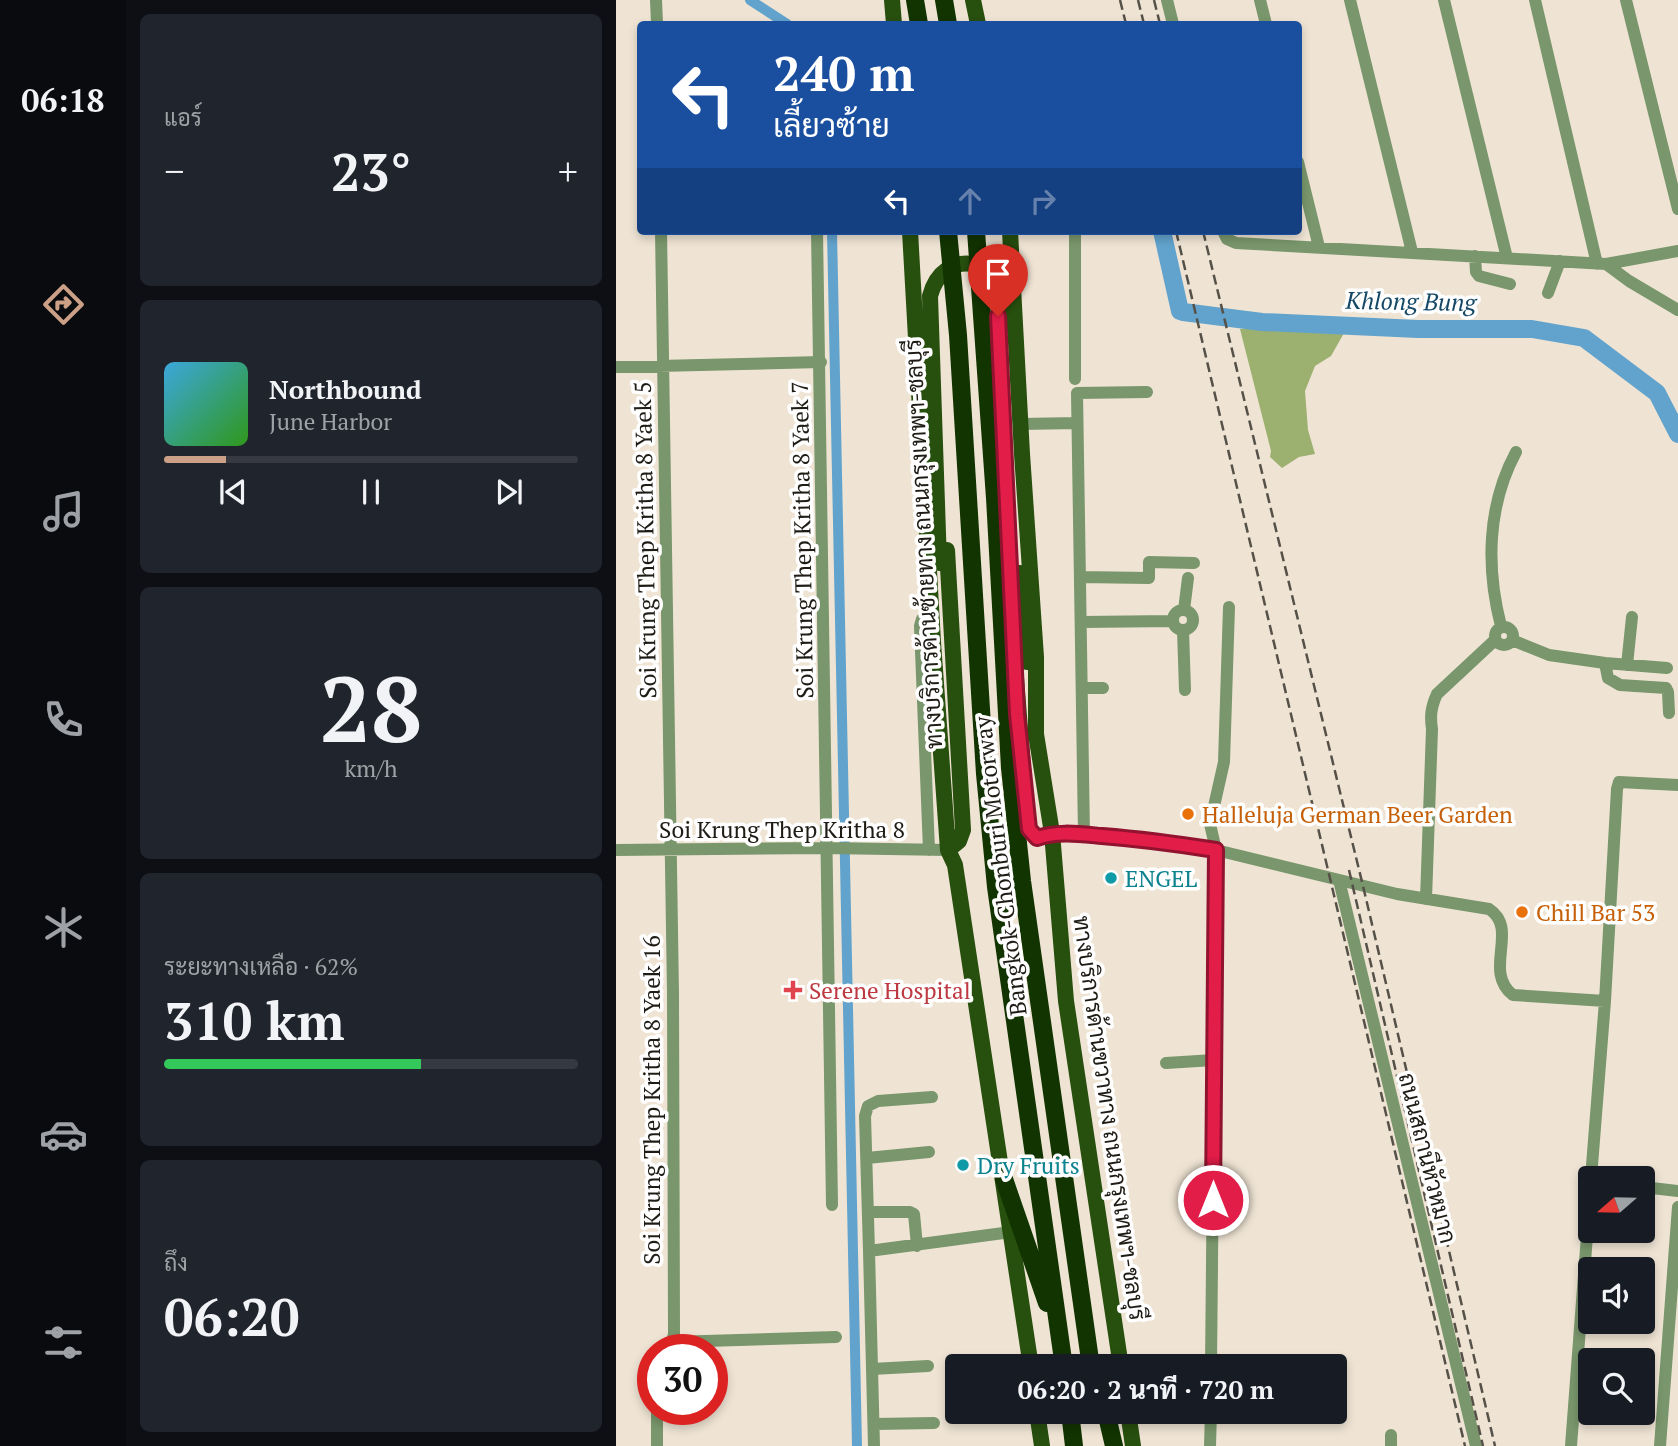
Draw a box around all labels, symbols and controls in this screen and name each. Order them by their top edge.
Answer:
text: 240 m [773,40,915,105]
icon: left [658,49,749,140]
text: 06:18 [21,79,105,121]
text: แอร์ [164,102,202,133]
text: เลี้ยวซ้าย [773,104,890,146]
text: 23° [331,137,411,206]
text: − [164,146,184,196]
text: + [558,146,578,196]
icon: left [878,182,916,220]
icon: ahead [951,182,989,220]
icon: right [1024,182,1062,220]
pin [968,244,1028,316]
icon: arrive [979,255,1017,293]
icon: directions [39,280,88,329]
water label: Khlong Bung [1344,284,1478,318]
street label: ทางบริการด้านซ้ายทาง ถนนกรุงเทพฯ-ชลบุรี [897,338,950,750]
text: Northbound [269,372,422,406]
street label: Soi Krung Thep Kritha 8 Yaek 5 [627,381,663,699]
street label: Soi Krung Thep Kritha 8 Yaek 7 [784,381,820,699]
text: June Harbor [269,406,392,437]
icon: previous [214,473,252,511]
icon: pause [352,473,390,511]
icon: next [490,473,528,511]
icon: music [39,487,88,536]
text: 28 [320,647,422,768]
icon: phone [39,695,88,744]
street label: Bangkok-Chonburi Motorway [966,714,1034,1017]
text: km/h [344,753,398,784]
place label: Halleluja German Beer Garden [1202,799,1513,830]
marker: Halleluja German Beer Garden [1180,806,1196,822]
street label: Soi Krung Thep Kritha 8 [659,814,905,845]
place label: ENGEL [1125,863,1197,894]
marker: ENGEL [1103,870,1119,886]
place label: Chill Bar 53 [1536,897,1655,928]
icon: climate [39,903,88,952]
marker: Chill Bar 53 [1514,904,1530,920]
street label: ทางบริการด้านขวาทาง ถนนกรุงเทพฯ-ชลบุรี [1065,914,1154,1323]
street label: Soi Krung Thep Kritha 8 Yaek 16 [636,935,667,1265]
text: ระยะทางเหลือ · 62% [164,951,358,982]
place label: Serene Hospital [809,975,971,1006]
marker: Serene Hospital [783,980,803,1000]
text: 310 km [164,986,345,1055]
street label: ถนนสถานีหัวหมาก [1392,1069,1464,1247]
icon: car [39,1110,88,1159]
place label: Dry Fruits [977,1150,1080,1181]
marker: Dry Fruits [955,1157,971,1173]
position arrow [1176,1163,1250,1237]
north arrow [1578,1166,1656,1242]
map controls [1578,1166,1655,1425]
text: ถึง [164,1247,188,1278]
button: sound [1578,1257,1655,1334]
text: 06:20 [164,1282,299,1351]
icon: filters [39,1318,88,1367]
speed limit sign: 30 [637,1334,728,1425]
button: search [1578,1348,1655,1425]
text: 06:20 · 2 นาที · 720 m [1018,1372,1274,1406]

